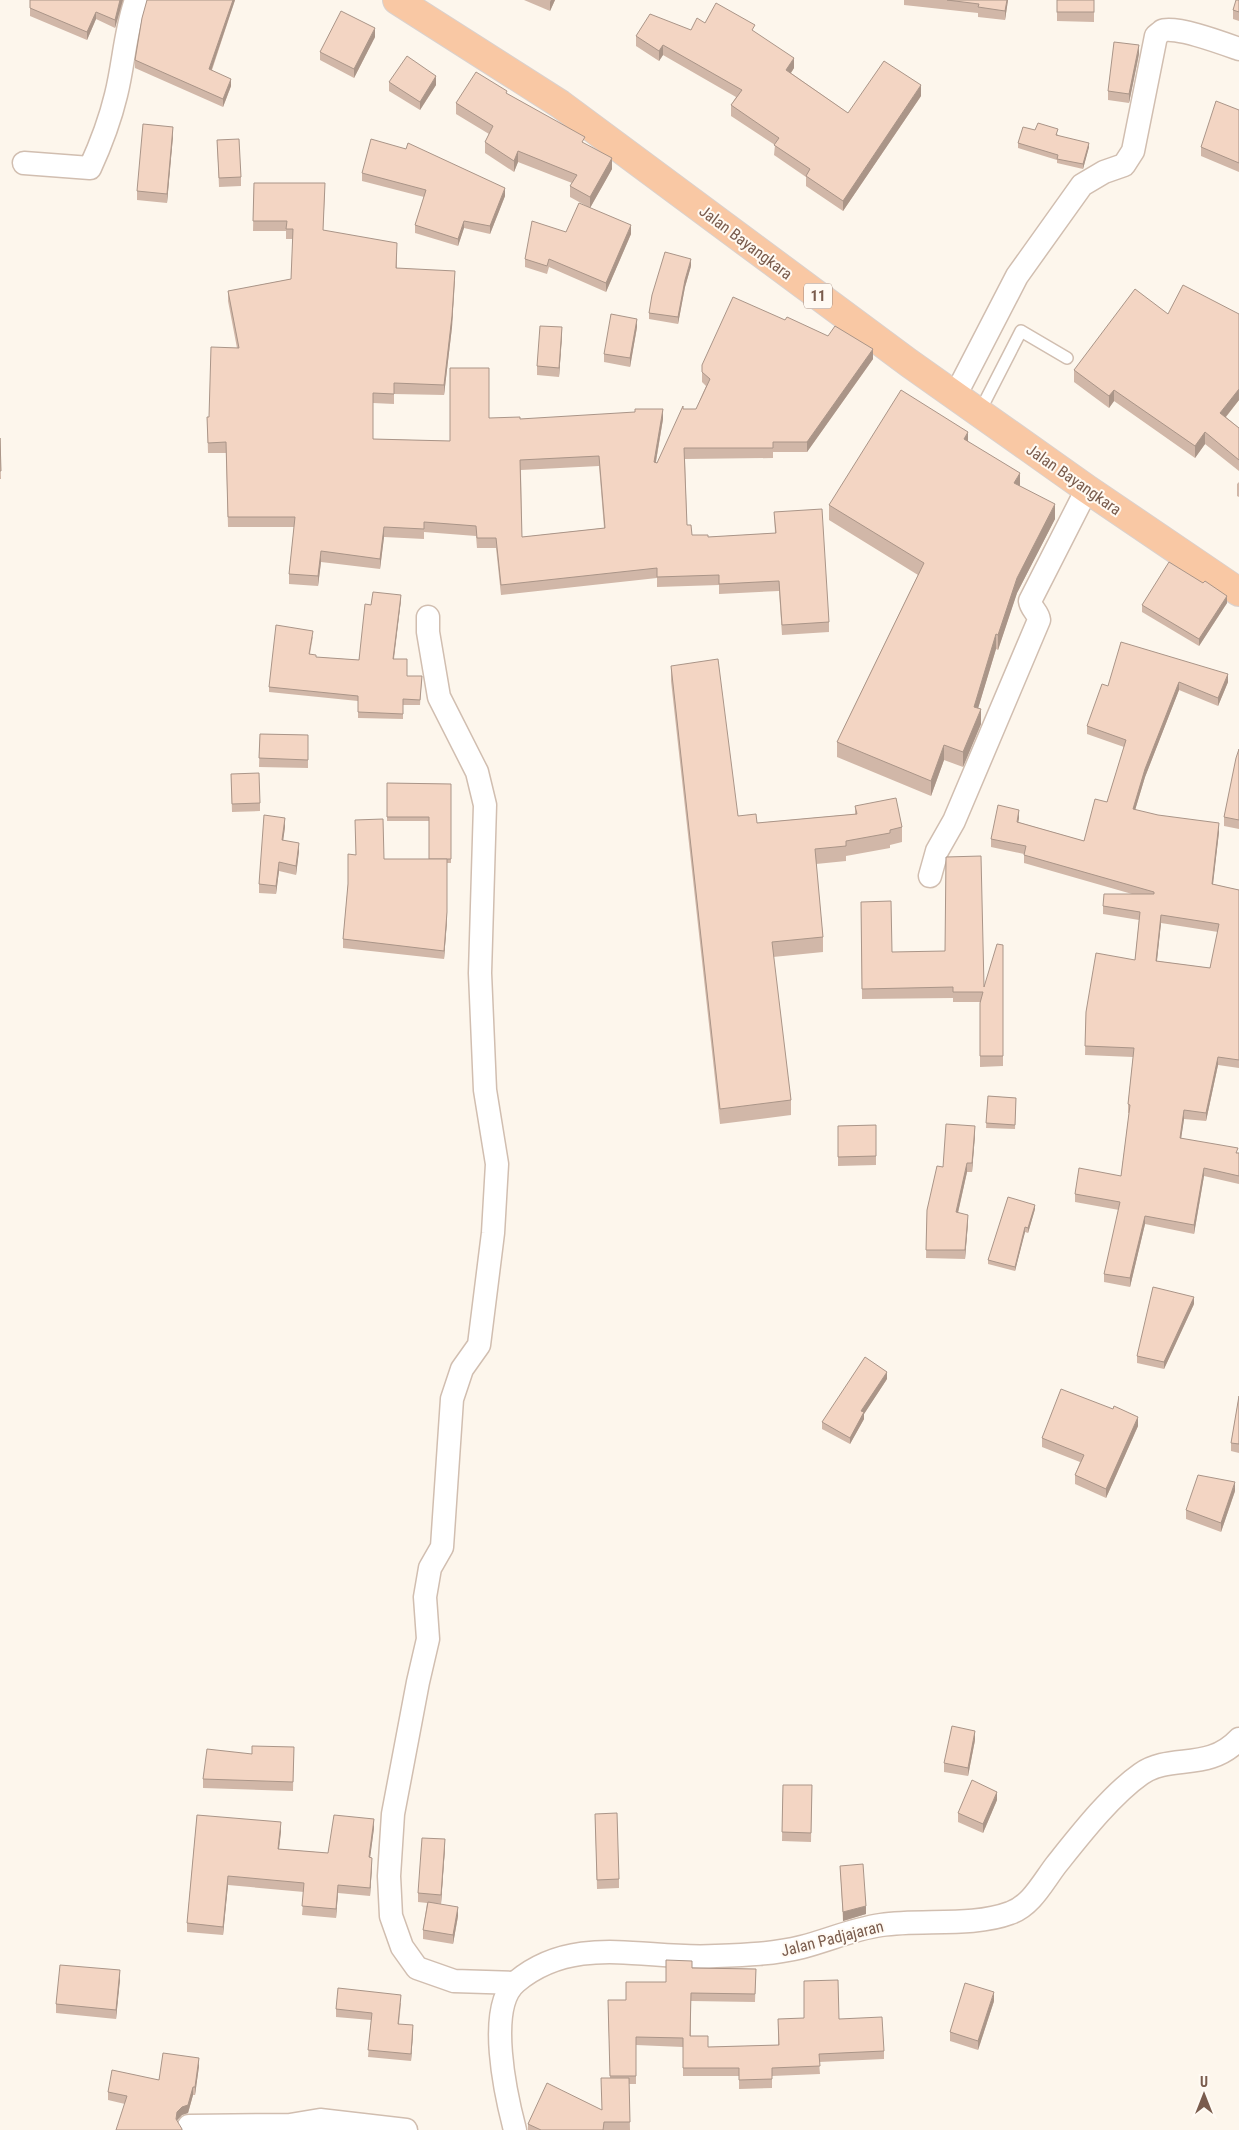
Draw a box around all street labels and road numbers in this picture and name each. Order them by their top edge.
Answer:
street label: Jalan Bayangkara [696,201,796,284]
road number: 11 [804,284,832,308]
street label: Jalan Bayangkara [1023,440,1125,519]
street label: Jalan Padjajaran [779,1917,885,1960]

